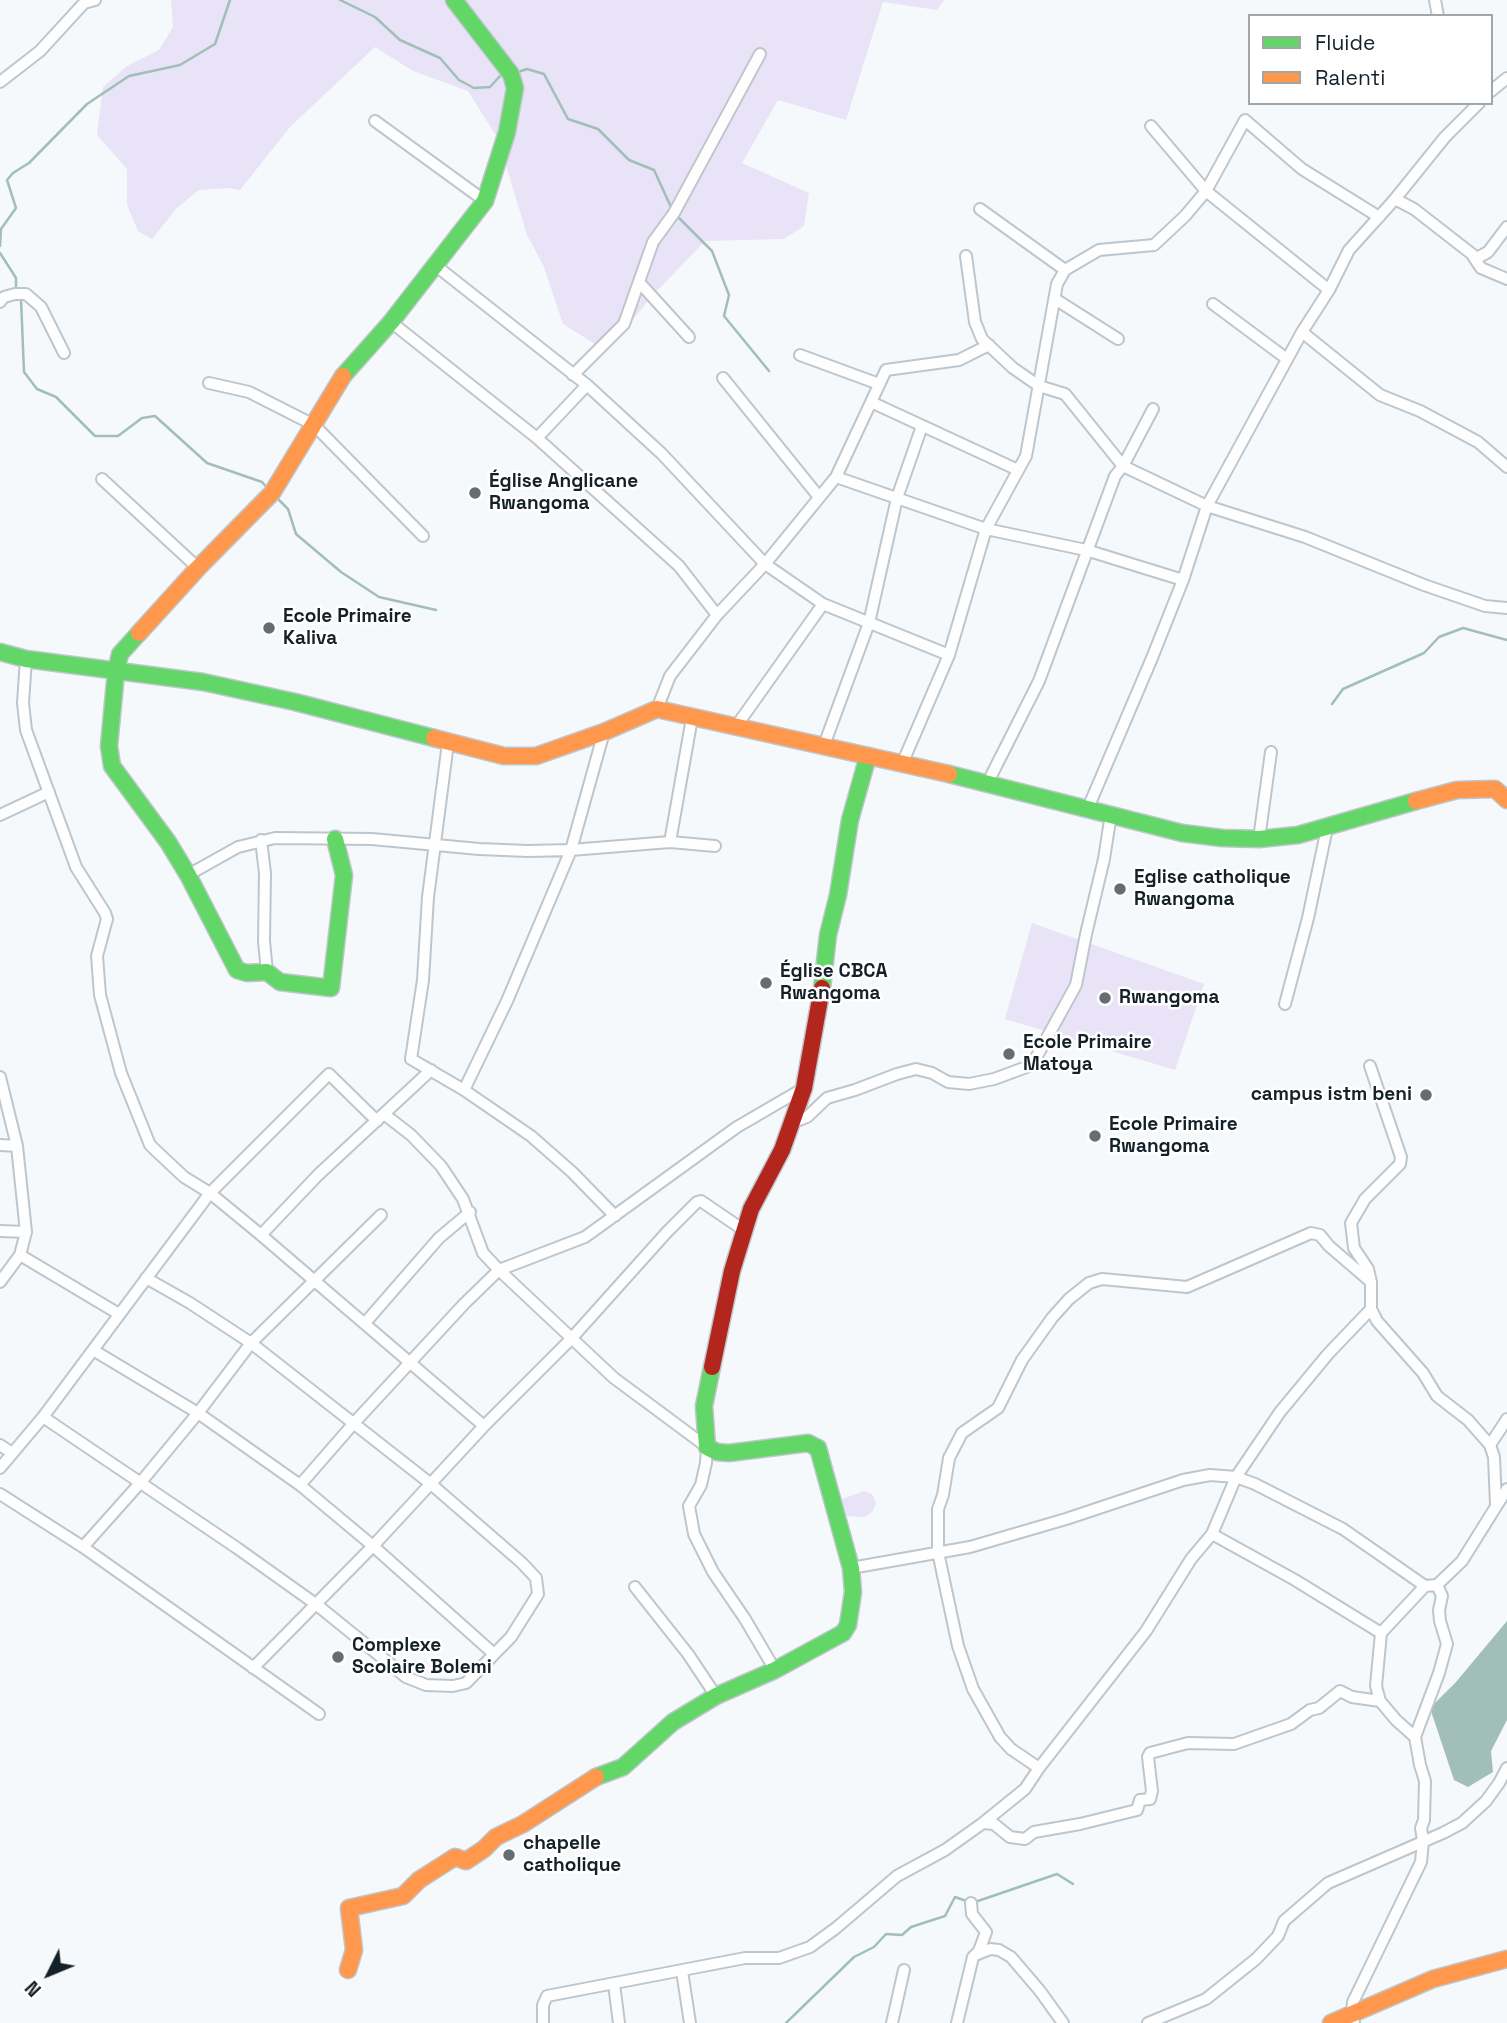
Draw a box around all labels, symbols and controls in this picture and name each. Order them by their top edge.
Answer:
legend [1248,14,1493,105]
text: Fluide [1315,29,1375,56]
text: Ralenti [1315,64,1385,91]
place label: Église Anglicane Rwangoma [489,471,638,515]
marker: Église Anglicane Rwangoma [467,485,483,501]
place label: Ecole Primaire Kaliva [283,606,412,650]
marker: Ecole Primaire Kaliva [261,620,277,636]
place label: Eglise catholique Rwangoma [1134,867,1291,911]
marker: Eglise catholique Rwangoma [1112,881,1128,897]
place label: Église CBCA Rwangoma [780,961,887,1005]
marker: Église CBCA Rwangoma [758,975,774,991]
place label: Rwangoma [1119,987,1220,1009]
marker: Rwangoma [1097,990,1113,1006]
place label: Ecole Primaire Matoya [1023,1032,1152,1076]
marker: Ecole Primaire Matoya [1001,1046,1017,1062]
place label: campus istm beni [1251,1084,1412,1106]
marker: campus istm beni [1418,1087,1434,1103]
place label: Ecole Primaire Rwangoma [1109,1114,1238,1158]
marker: Ecole Primaire Rwangoma [1087,1128,1103,1144]
place label: Complexe Scolaire Bolemi [352,1635,492,1679]
marker: Complexe Scolaire Bolemi [330,1649,346,1665]
place label: chapelle catholique [523,1833,621,1877]
marker: chapelle catholique [501,1847,517,1863]
north arrow [14,1939,84,2009]
text: N [20,1975,47,2002]

